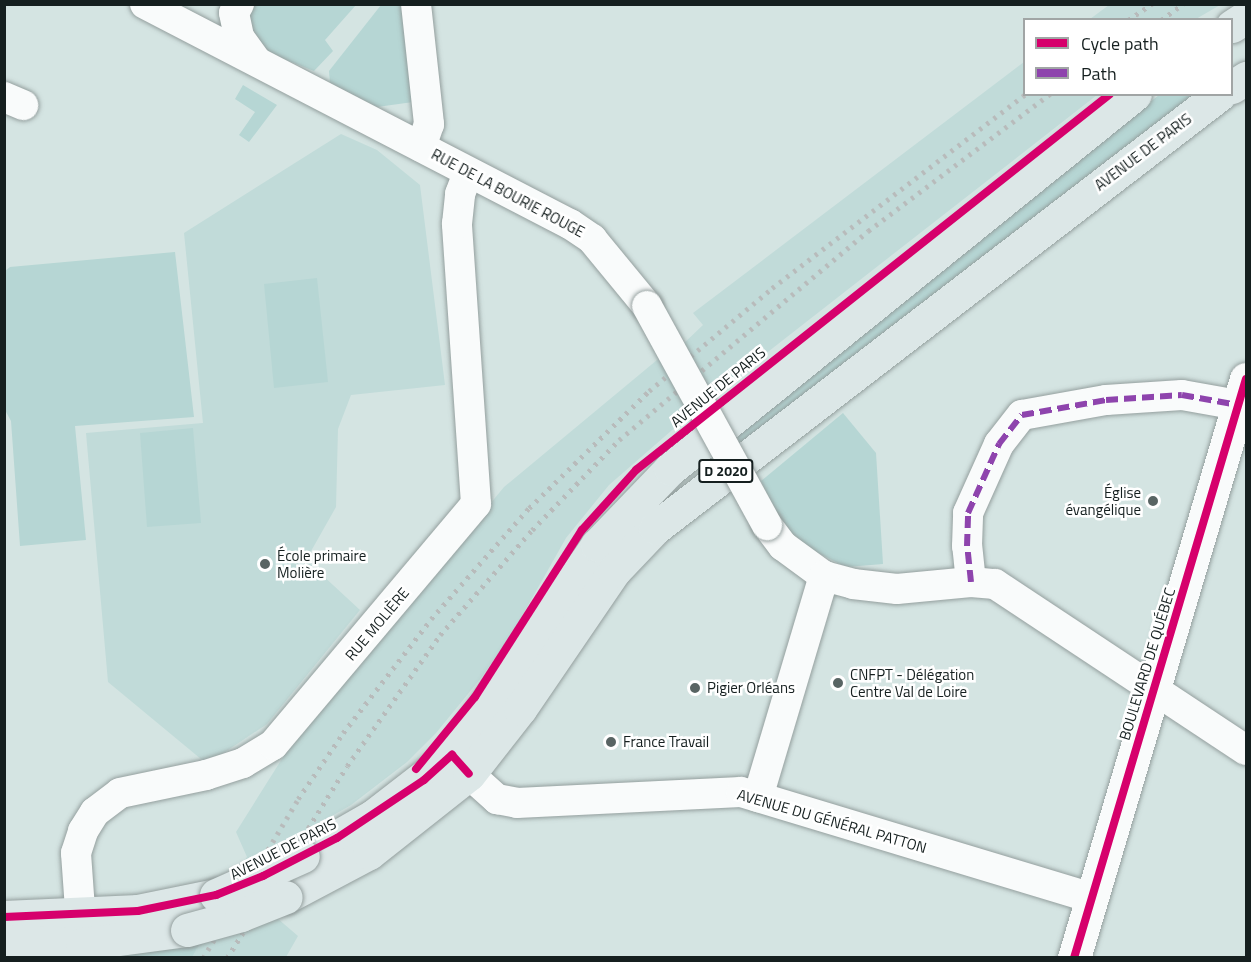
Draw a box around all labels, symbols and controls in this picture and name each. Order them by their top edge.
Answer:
legend [1023,18,1233,96]
text: Cycle path [1081,30,1159,57]
text: Path [1081,60,1117,87]
street label: AVENUE DE PARIS [1091,110,1195,194]
street label: RUE DE LA BOURIE ROUGE [428,145,588,241]
street label: AVENUE DE PARIS [667,343,769,431]
road number: D 2020 [698,460,754,482]
place label: Église évangélique [1065,483,1141,518]
marker: Église évangélique [1146,494,1160,508]
place label: École primaire Molière [277,546,366,581]
marker: École primaire Molière [258,557,272,571]
street label: RUE MOLIÈRE [341,584,413,664]
street label: BOULEVARD DE QUÉBEC [1115,586,1179,742]
place label: CNFPT - Délégation Centre Val de Loire [850,665,974,700]
marker: CNFPT - Délégation Centre Val de Loire [831,676,845,690]
place label: Pigier Orléans [707,679,795,697]
marker: Pigier Orléans [688,681,702,695]
place label: France Travail [623,733,709,751]
marker: France Travail [604,735,618,749]
street label: AVENUE DU GÉNÉRAL PATTON [735,785,929,857]
street label: AVENUE DE PARIS [227,815,339,883]

